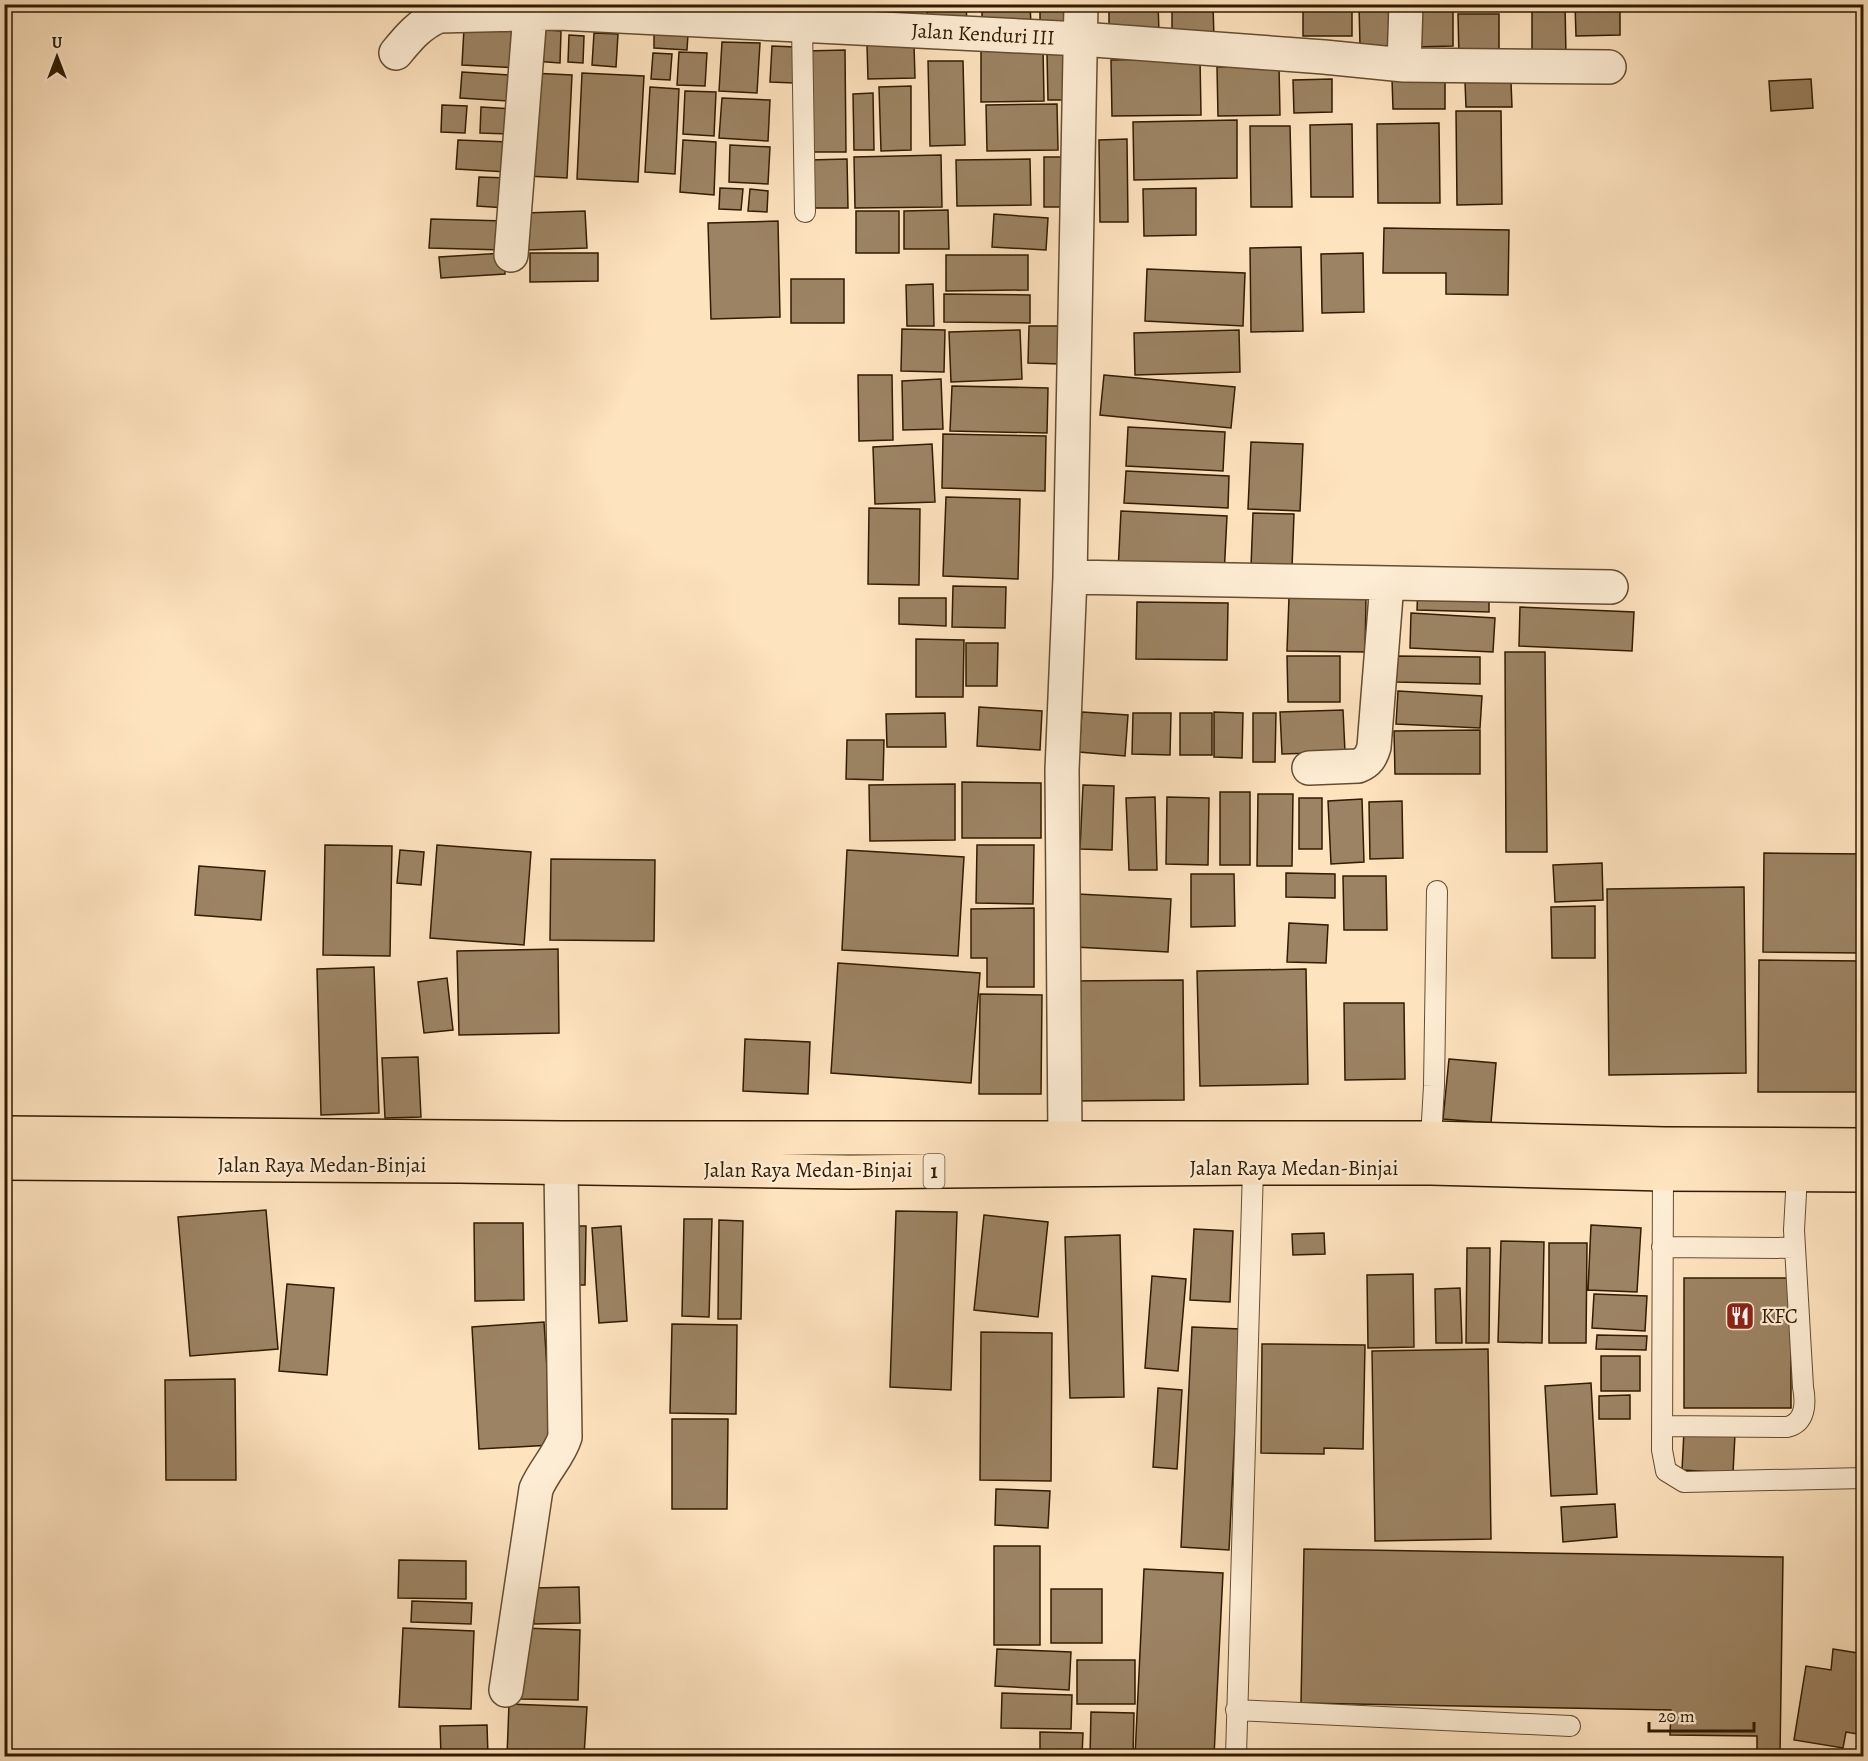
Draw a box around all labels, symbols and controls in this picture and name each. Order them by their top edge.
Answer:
street label: Jalan Kenduri III [911,16,1055,52]
north arrow [27,27,87,87]
text: U [52,32,63,54]
street label: Jalan Raya Medan-Binjai [218,1151,426,1179]
road number: 1 [924,1154,944,1188]
street label: Jalan Raya Medan-Binjai [1190,1154,1398,1182]
street label: Jalan Raya Medan-Binjai [704,1156,912,1184]
restaurant icon: KFC [1724,1300,1756,1332]
place label: KFC [1761,1302,1798,1330]
scale bar [1649,1695,1754,1733]
text: 20 m [1658,1704,1695,1728]

